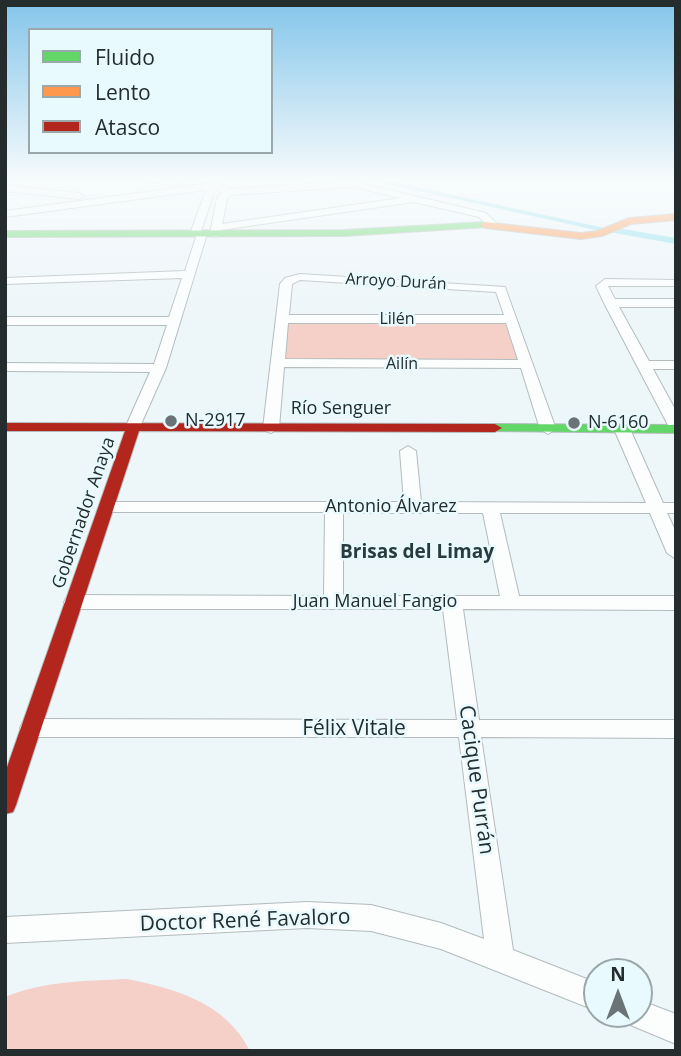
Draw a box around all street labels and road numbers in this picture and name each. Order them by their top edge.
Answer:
street label: Arroyo Durán [345,270,447,294]
street label: Lilén [379,309,415,329]
street label: Ailín [386,354,418,374]
street label: Río Senguer [291,398,391,420]
street label: Gobernador Anaya [48,434,120,592]
street label: Antonio Álvarez [325,496,457,518]
street label: Juan Manuel Fangio [293,591,457,613]
street label: Cacique Purrán [453,704,499,856]
street label: Félix Vitale [302,716,406,742]
street label: Doctor René Favaloro [139,905,351,937]

